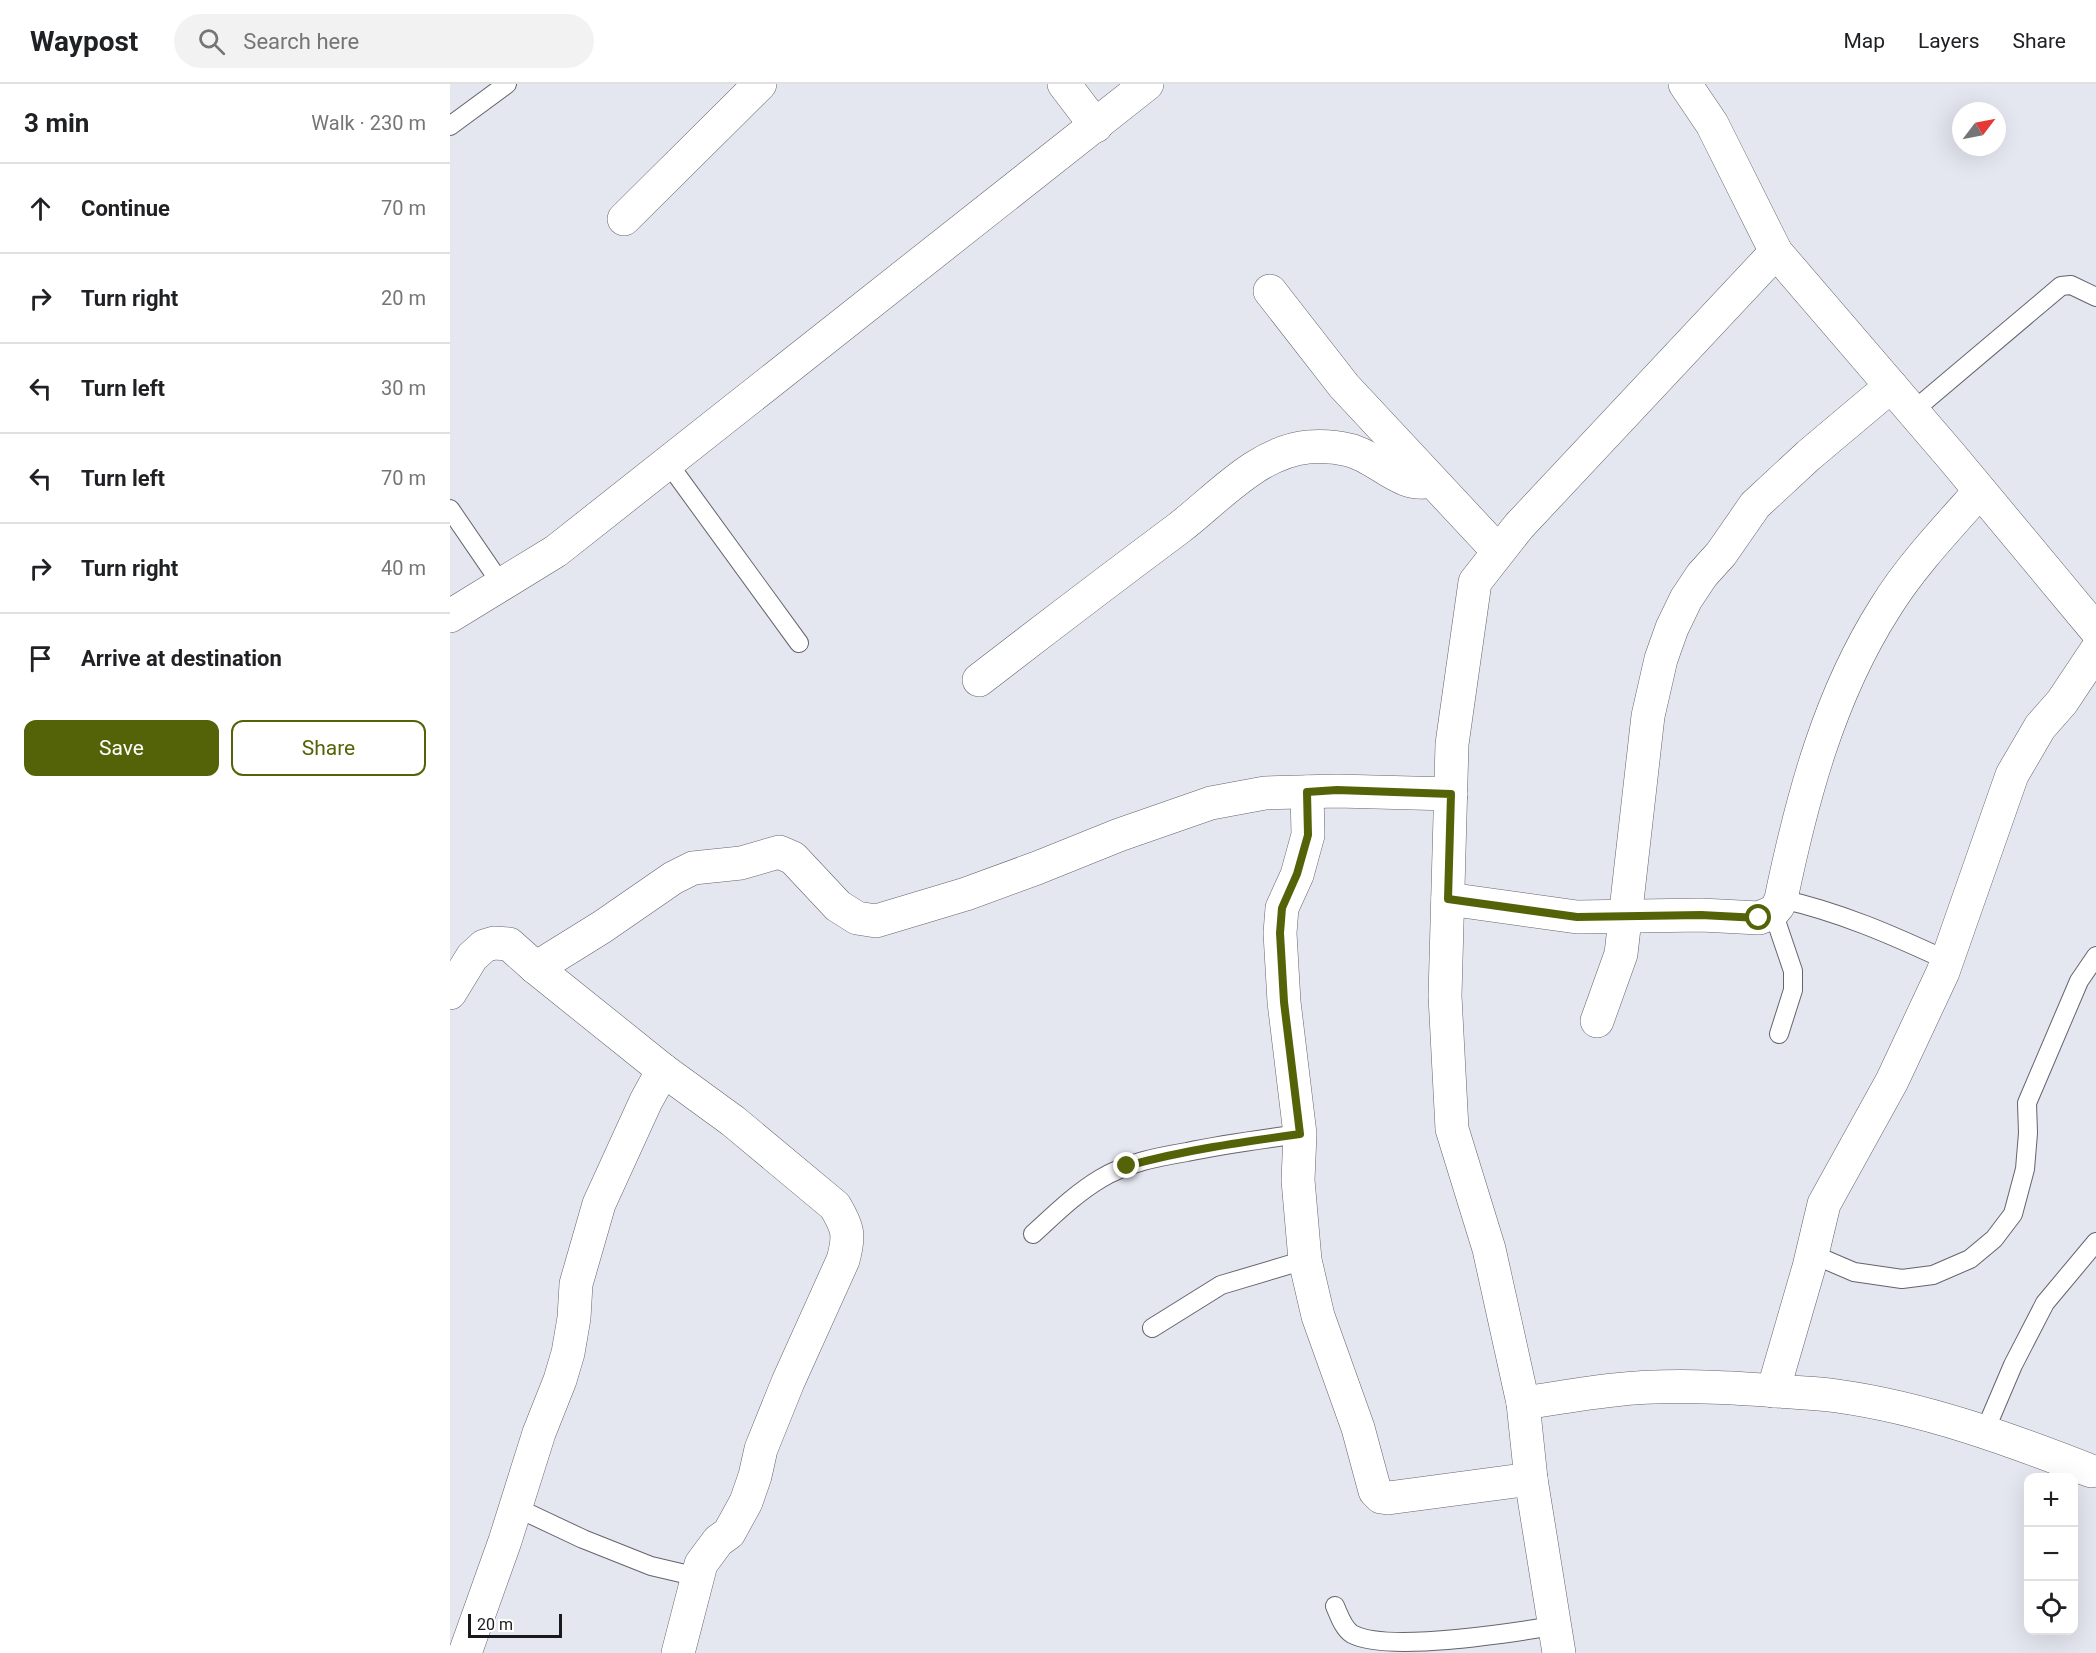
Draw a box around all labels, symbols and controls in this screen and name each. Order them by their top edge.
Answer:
search box [174,14,594,68]
text: Waypost [30,25,138,58]
icon: search [195,25,228,58]
text: Search here [243,29,359,54]
text: Map [1843,29,1885,53]
text: Layers [1918,29,1979,53]
text: Share [2012,29,2066,53]
north arrow [1952,102,2006,156]
text: 3 min [24,108,89,138]
text: Walk · 230 m [311,111,426,135]
icon: ahead [24,192,57,225]
text: Continue [81,196,170,221]
text: 70 m [381,196,426,220]
icon: right [24,282,57,315]
text: Turn right [81,286,178,311]
text: 20 m [381,286,426,310]
icon: left [24,372,57,405]
text: Turn left [81,376,165,401]
text: 30 m [381,376,426,400]
icon: left [24,462,57,495]
text: Turn left [81,466,165,491]
text: 70 m [381,466,426,490]
icon: right [24,552,57,585]
text: Turn right [81,556,178,581]
text: 40 m [381,556,426,580]
icon: arrive [24,642,57,675]
text: Arrive at destination [81,646,282,671]
button: Save [24,720,219,776]
button: Share [231,720,426,776]
route start [1745,904,1771,930]
route end [1113,1152,1139,1178]
map controls [2024,1473,2078,1635]
button: + [2024,1473,2078,1527]
button: − [2024,1527,2078,1581]
button: locate [2024,1581,2078,1635]
scale bar [468,1611,562,1638]
text: 20 m [477,1615,513,1634]

